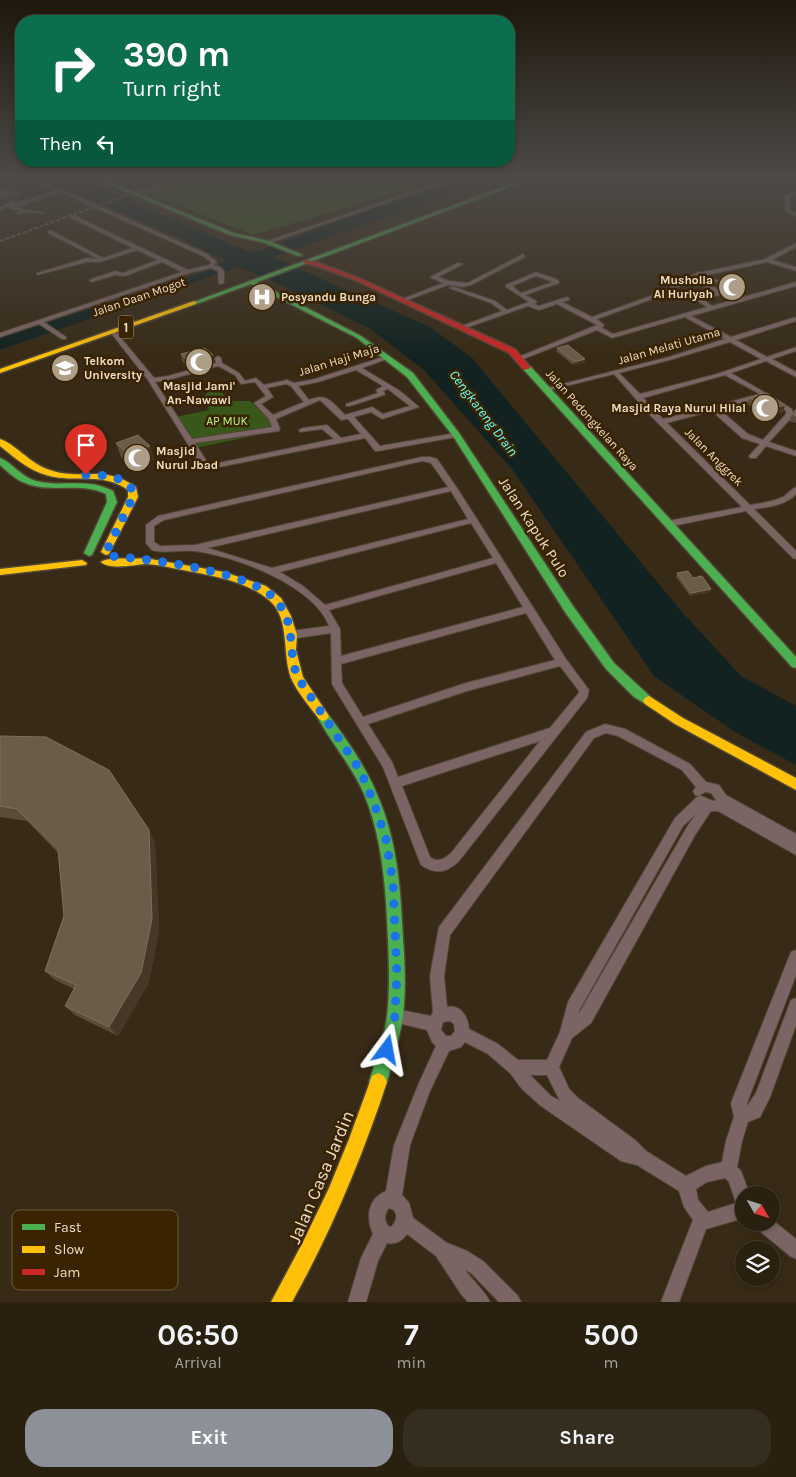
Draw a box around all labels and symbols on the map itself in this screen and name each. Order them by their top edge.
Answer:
mosque icon: Musholla Al Huriyah [717,272,747,302]
place label: Musholla Al Huriyah [654,273,713,301]
street label: Jalan Daan Mogot [91,274,188,319]
hospital icon: Posyandu Bunga [247,282,277,312]
place label: Posyandu Bunga [281,290,376,304]
road number: 1 [118,316,134,338]
street label: Jalan Melati Utama [616,325,722,367]
street label: Jalan Haji Maja [297,341,381,379]
mosque icon: Masjid Jami' An-Nawawi [184,347,214,377]
school or university icon: Telkom University [50,353,80,383]
place label: Telkom University [84,354,142,382]
water label: Cengkareng Drain [446,367,522,460]
street label: Jalan Pedongkelan Raya [543,367,641,473]
place label: Masjid Jami' An-Nawawi [163,379,235,407]
mosque icon: Masjid Raya Nurul Hilal [750,393,780,423]
place label: Masjid Raya Nurul Hilal [611,401,746,415]
park label: AP MUK [206,414,249,428]
pin [65,424,107,475]
street label: Jalan Anggrek [682,425,746,489]
mosque icon: Masjid Nurul Jbad [122,443,152,473]
place label: Masjid Nurul Jbad [156,444,218,472]
street label: Jalan Kapuk Pulo [495,473,573,581]
position arrow [360,1023,412,1075]
street label: Jalan Casa Jardin [283,1107,359,1247]
north arrow [735,1186,780,1231]
legend [12,1210,178,1290]
text: Fast [54,1219,81,1236]
text: Slow [54,1241,84,1258]
text: Jam [54,1264,80,1281]

